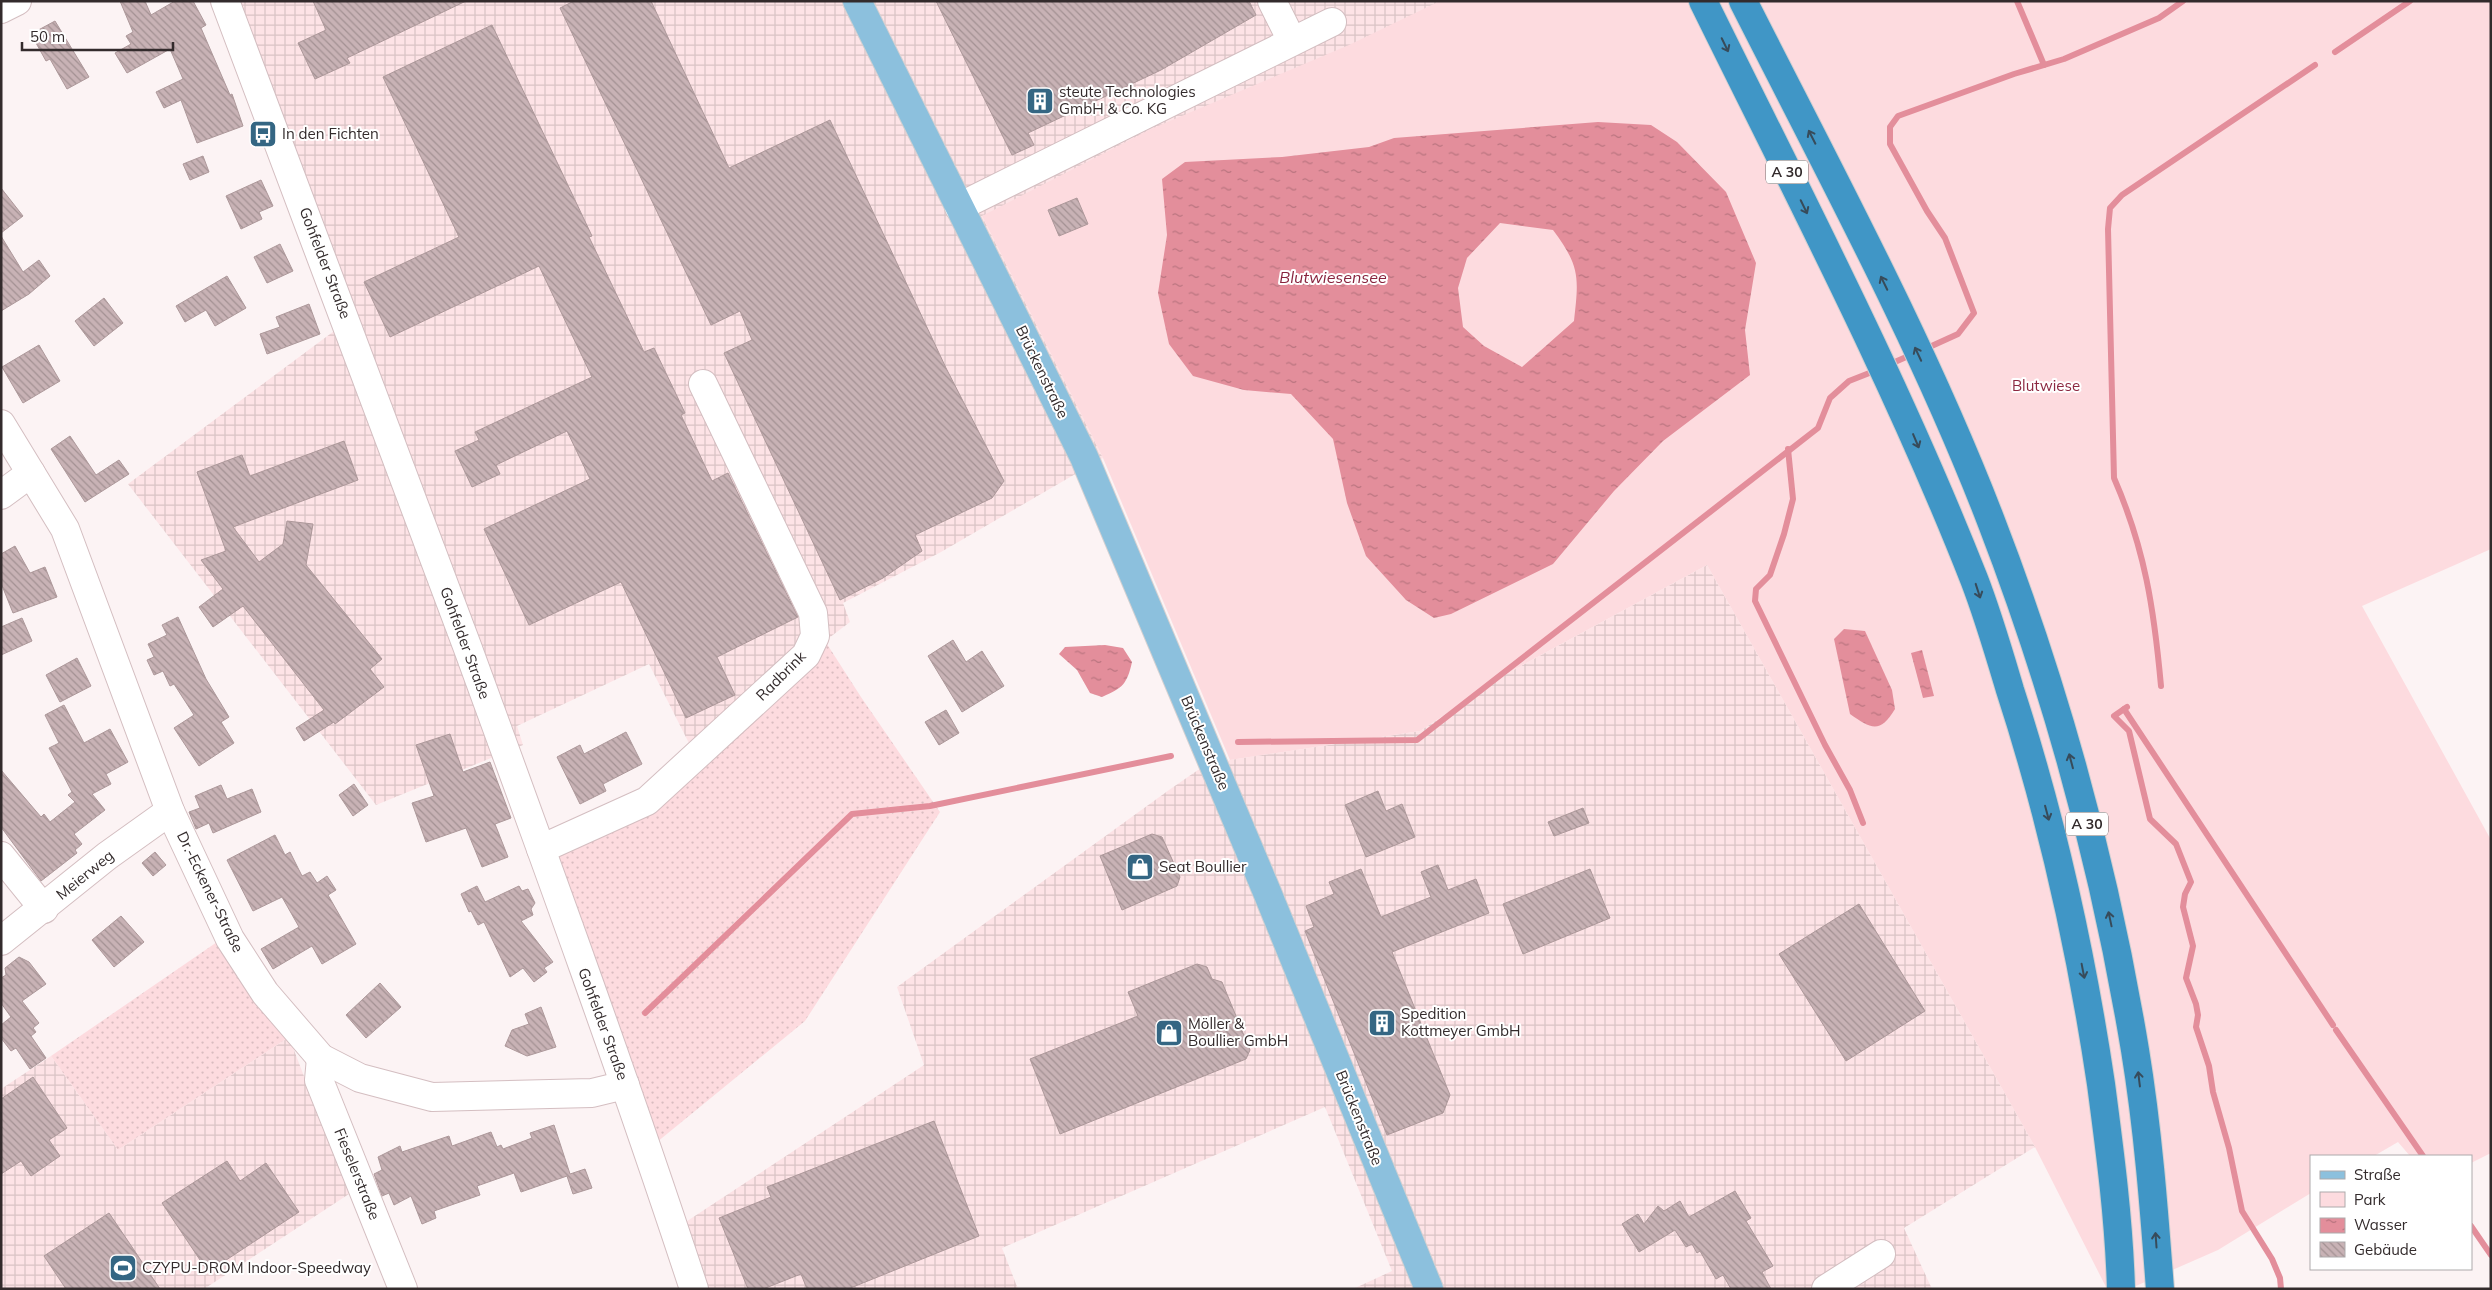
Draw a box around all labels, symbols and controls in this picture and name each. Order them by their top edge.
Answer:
scale bar [22,20,174,52]
text: 50 m [30,27,65,46]
one-way arrow [1720,37,1730,52]
place label: steute Technologies GmbH & Co. KG [1059,82,1196,118]
building icon: steute Technologies GmbH & Co. KG [1025,86,1055,116]
bus stop icon: In den Fichten [248,119,278,149]
place label: In den Fichten [282,124,379,143]
one-way arrow [1807,130,1816,145]
road number: A 30 [1766,160,1808,183]
one-way arrow [1799,199,1809,214]
street label: Gohfelder Straße [295,204,355,321]
water label: Blutwiesensee [1279,267,1387,287]
one-way arrow [1879,276,1888,291]
street label: Brückenstraße [1012,322,1073,421]
one-way arrow [1912,347,1922,362]
park label: Blutwiese [2012,376,2080,395]
one-way arrow [1912,433,1921,448]
one-way arrow [1974,583,1983,598]
street label: Gohfelder Straße [436,584,495,702]
street label: Radbrink [752,647,810,705]
street label: Brückenstraße [1177,693,1234,793]
one-way arrow [2066,753,2075,769]
one-way arrow [2043,805,2052,821]
road number: A 30 [2066,812,2108,836]
street label: Dr.-Eckener-Straße [173,828,248,955]
street label: Meierweg [52,846,117,904]
shop icon: Seat Boullier [1125,852,1155,882]
place label: Seat Boullier [1159,857,1247,876]
one-way arrow [2105,911,2114,927]
one-way arrow [2078,963,2088,979]
street label: Gohfelder Straße [574,965,633,1083]
place label: Spedition Kottmeyer GmbH [1401,1004,1520,1040]
building icon: Spedition Kottmeyer GmbH [1367,1008,1397,1038]
place label: Möller & Boullier GmbH [1188,1014,1288,1050]
shop icon: Möller & Boullier GmbH [1154,1018,1184,1048]
street label: Brückenstraße [1332,1067,1387,1168]
one-way arrow [2134,1071,2144,1087]
street label: Fieselerstraße [330,1125,385,1223]
legend [2310,1155,2472,1270]
text: Straße [2354,1165,2401,1184]
text: Park [2354,1190,2386,1209]
text: Wasser [2354,1215,2408,1234]
one-way arrow [2151,1232,2161,1248]
text: Gebäude [2354,1240,2417,1259]
sports icon: CZYPU-DROM Indoor-Speedway [108,1253,138,1283]
place label: CZYPU-DROM Indoor-Speedway [142,1258,371,1277]

